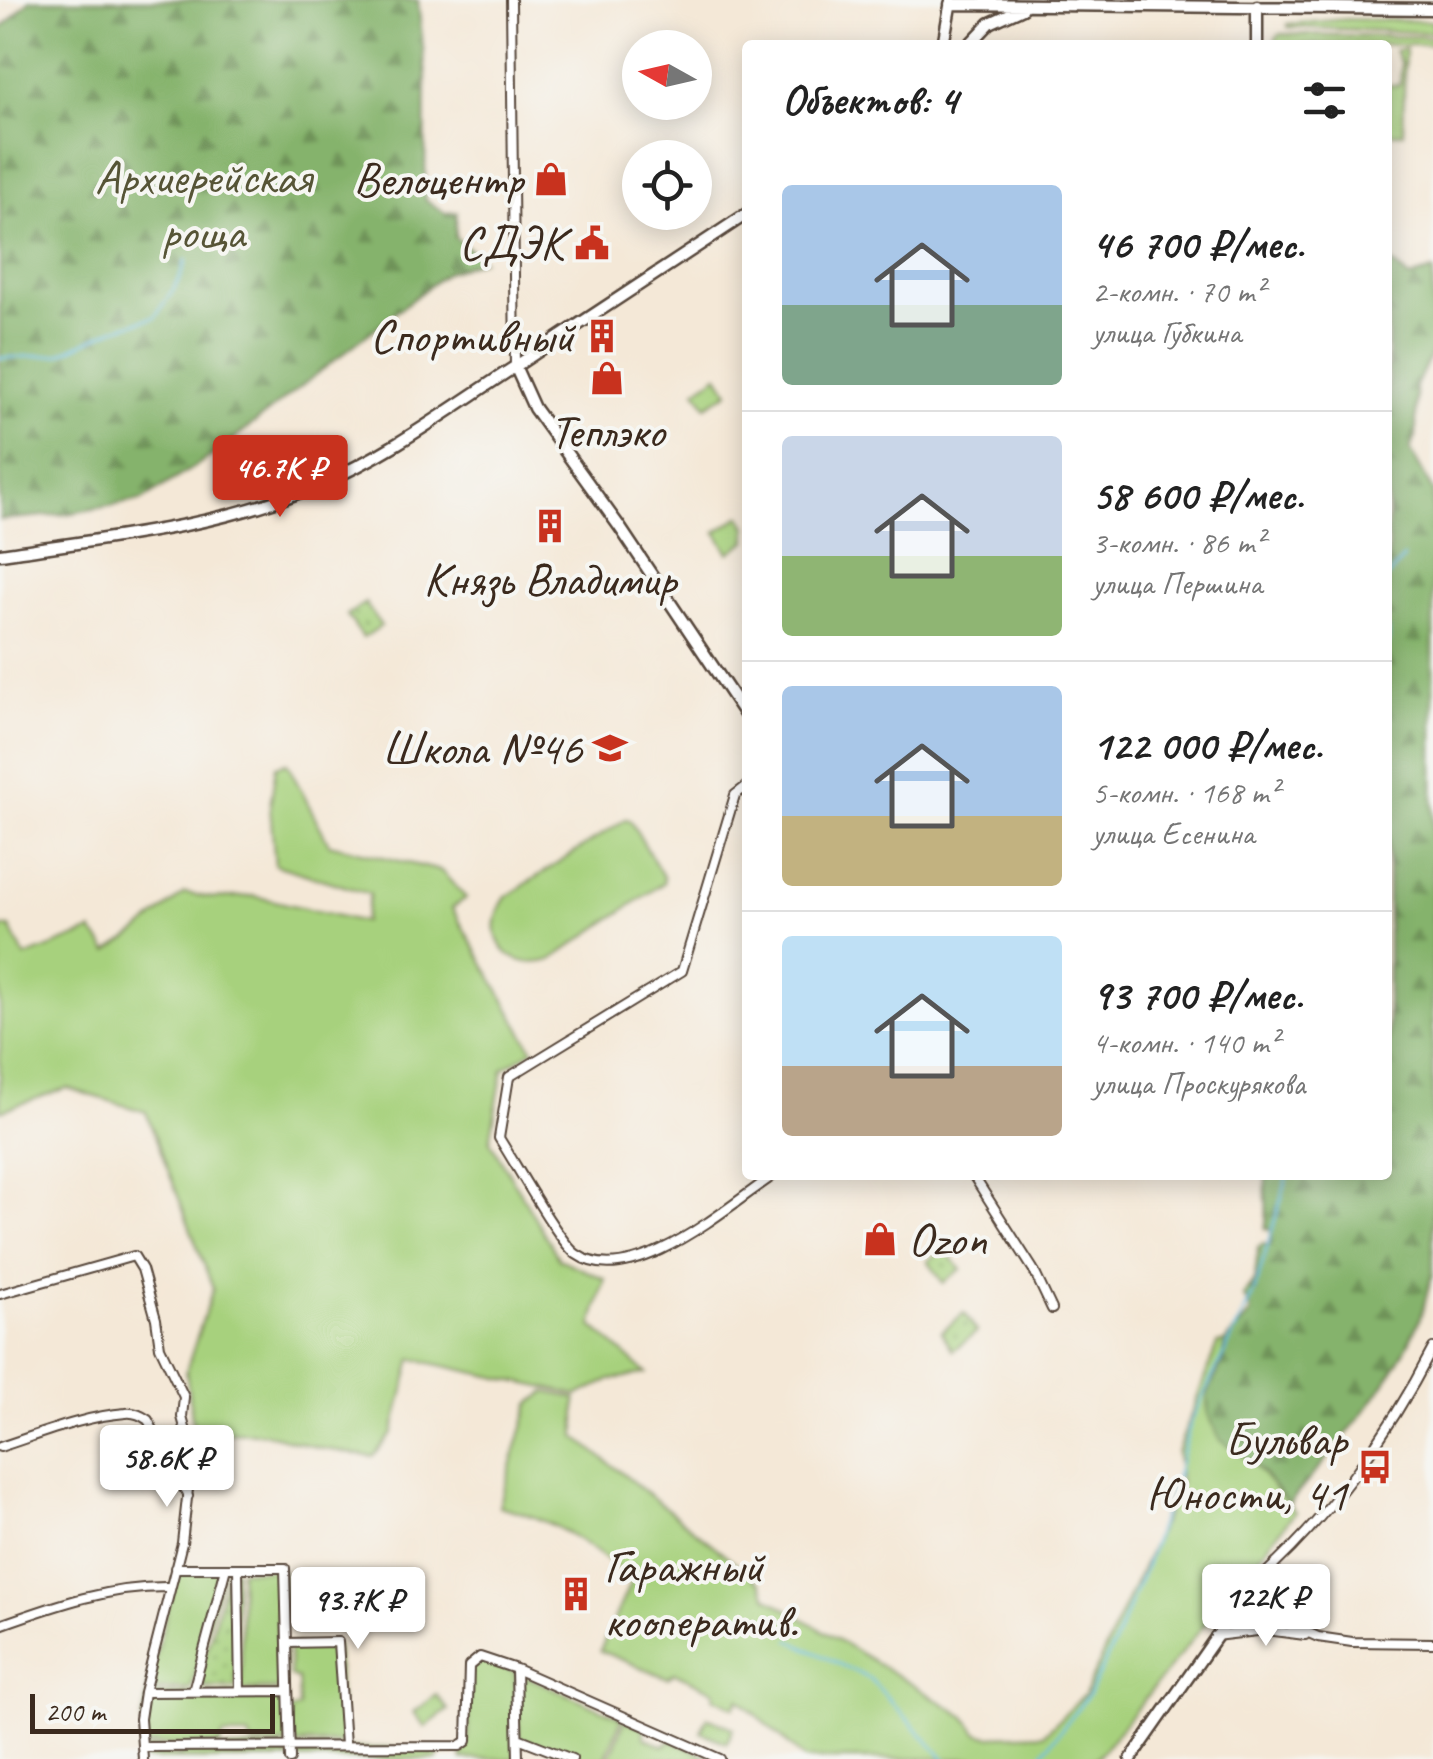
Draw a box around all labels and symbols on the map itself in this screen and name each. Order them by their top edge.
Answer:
north arrow [622,30,712,120]
park label: Архиерейская роща [95,147,314,262]
place label: Велоцентр [353,149,526,209]
shop icon: Велоцентр [532,160,570,198]
place label: СДЭК [459,213,573,273]
public building icon: СДЭК [573,224,611,262]
place label: Спортивный [370,306,577,366]
building icon: Спортивный [583,317,621,355]
shop icon: Теплэко [588,359,626,397]
place label: Теплэко [550,401,667,461]
pin: 46.7K ₽ [188,435,372,520]
building icon: Князь Владимир [531,507,569,545]
place label: Князь Владимир [424,549,678,609]
place label: Школа №46 [382,718,583,778]
school or university icon: Школа №46 [591,729,629,767]
place label: Ozon [908,1209,987,1269]
shop icon: Ozon [861,1220,899,1258]
place label: Бульвар Юности, 41 [1146,1409,1349,1524]
pin: 58.6K ₽ [75,1425,259,1510]
bus stop icon: Бульвар Юности, 41 [1356,1448,1394,1486]
place label: Гаражный кооператив. [604,1536,798,1651]
pin: 122K ₽ [1185,1564,1347,1649]
pin: 93.7K ₽ [266,1567,450,1652]
building icon: Гаражный кооператив. [557,1575,595,1613]
scale bar [30,1689,275,1734]

